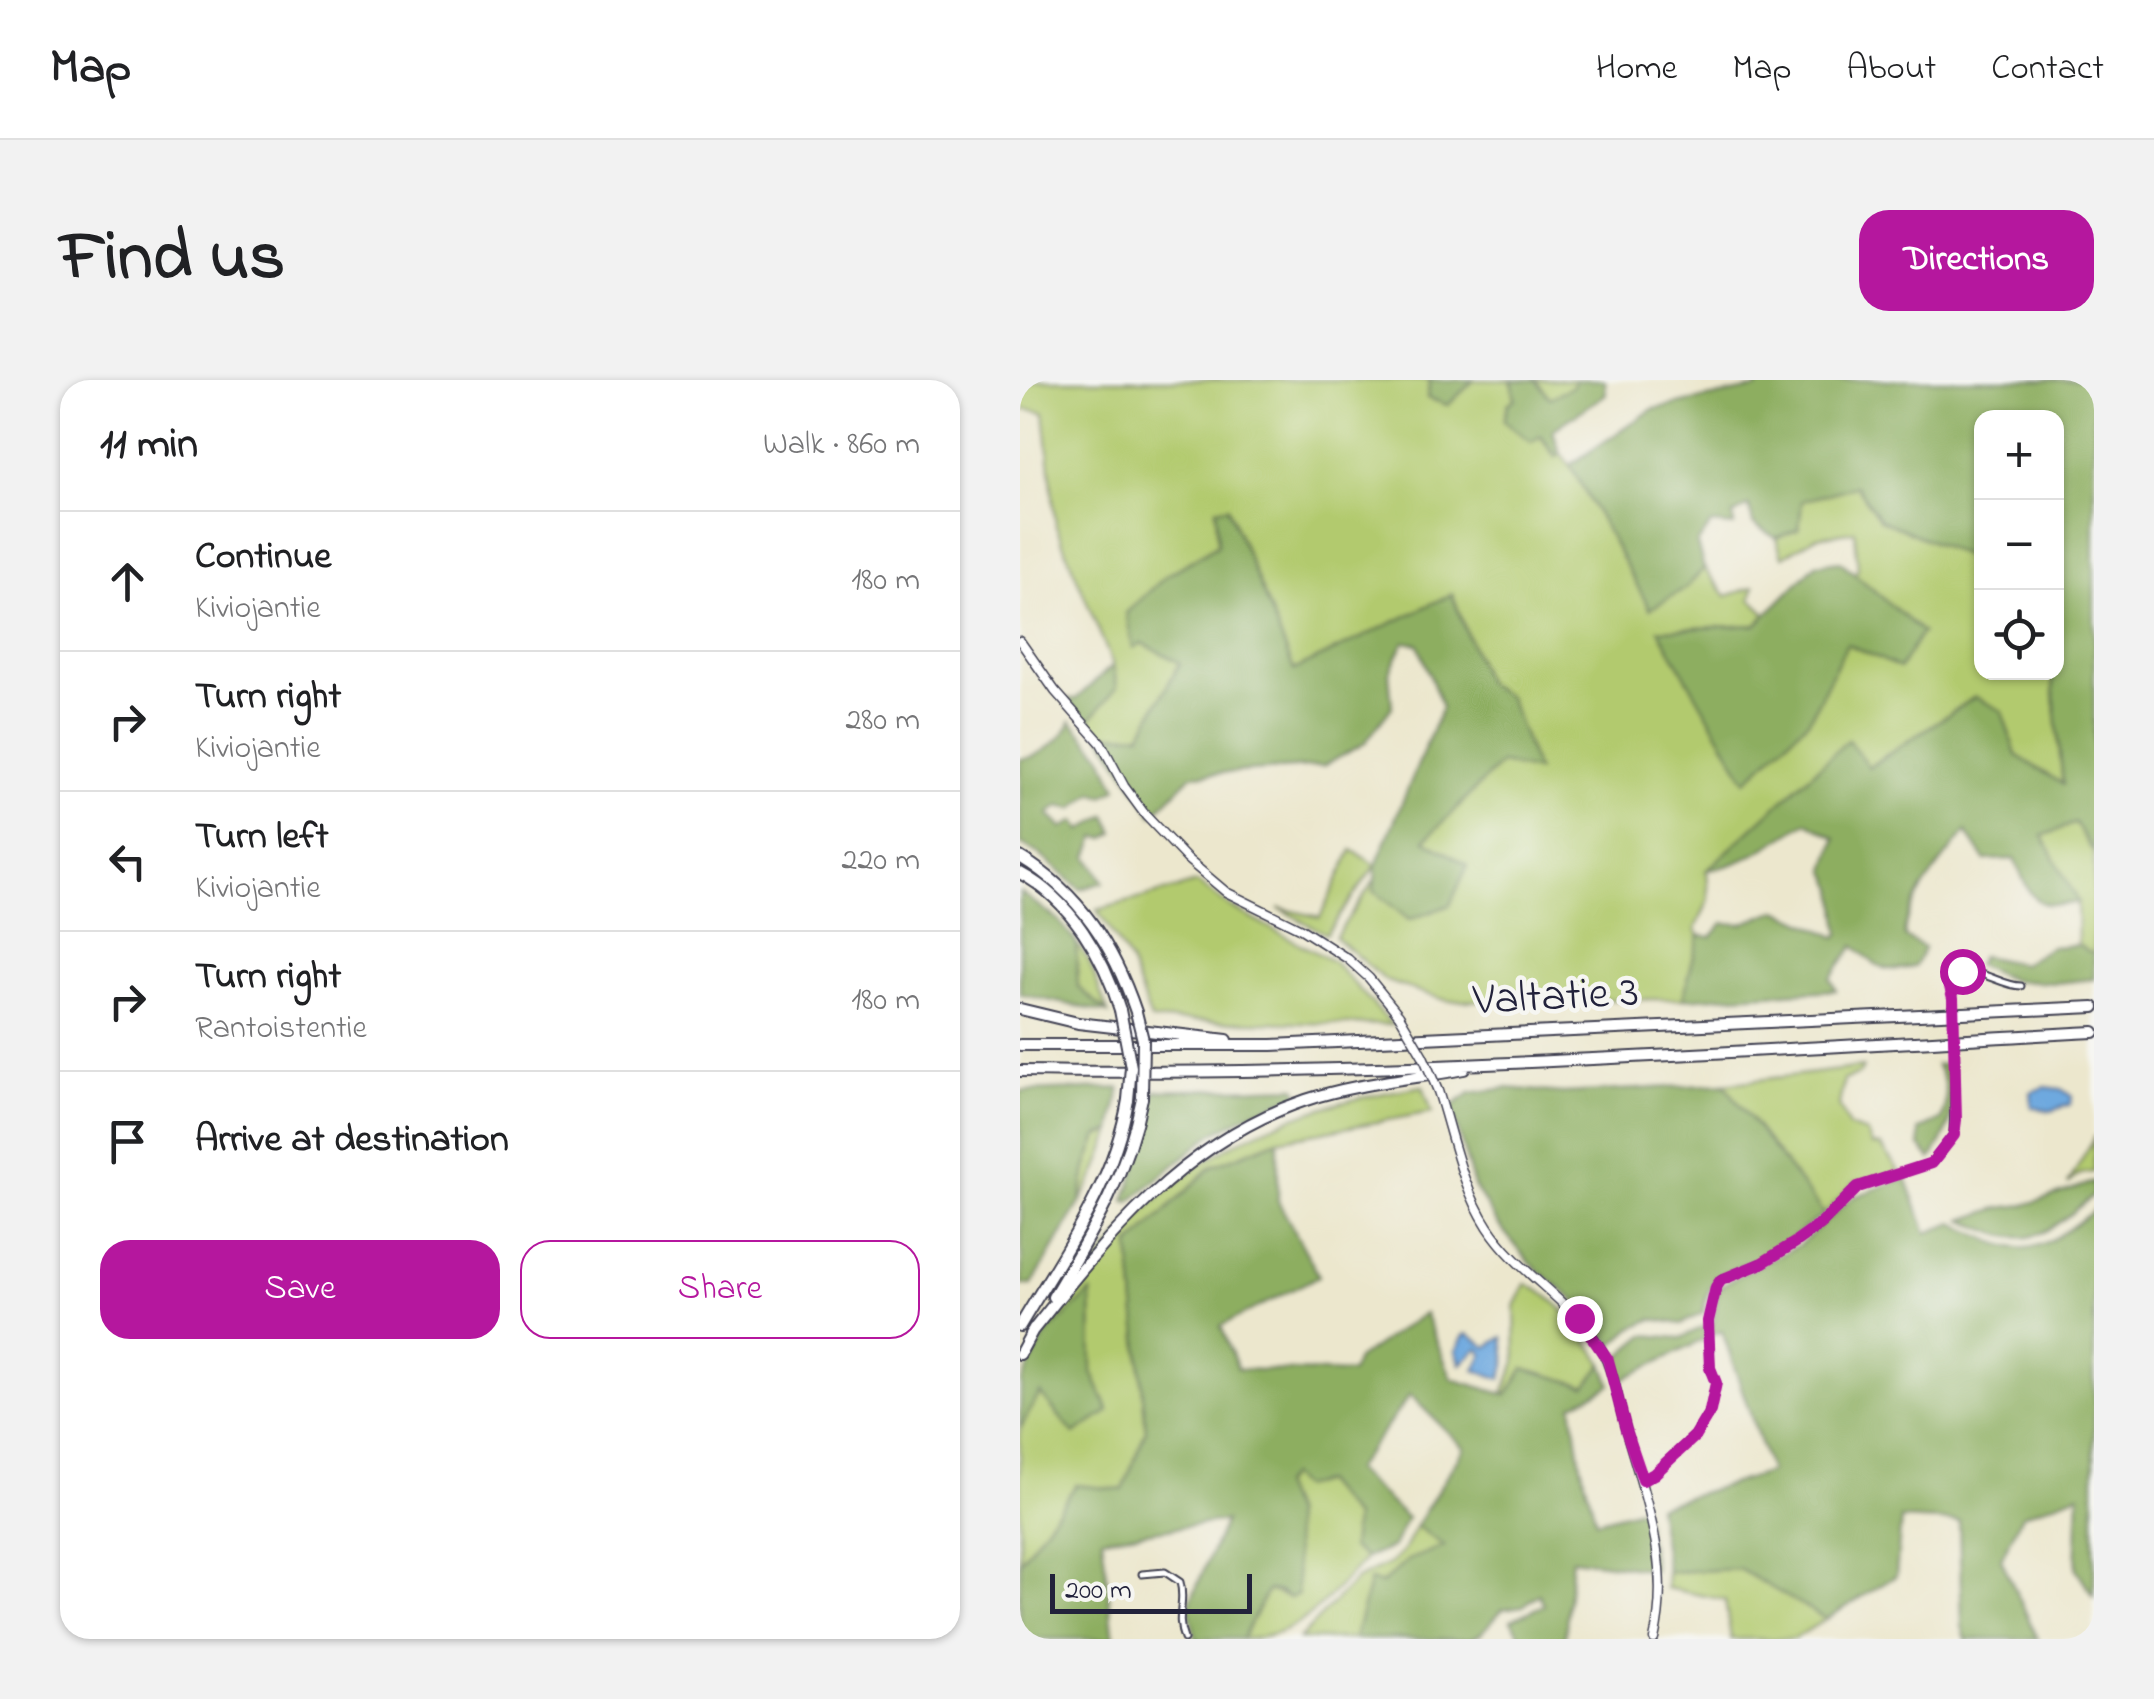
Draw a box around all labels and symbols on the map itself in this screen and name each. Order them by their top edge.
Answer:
route start [1940,949,1986,995]
street label: Valtatie 3 [1471,961,1640,1035]
route end [1557,1296,1603,1342]
scale bar [1050,1569,1252,1614]

